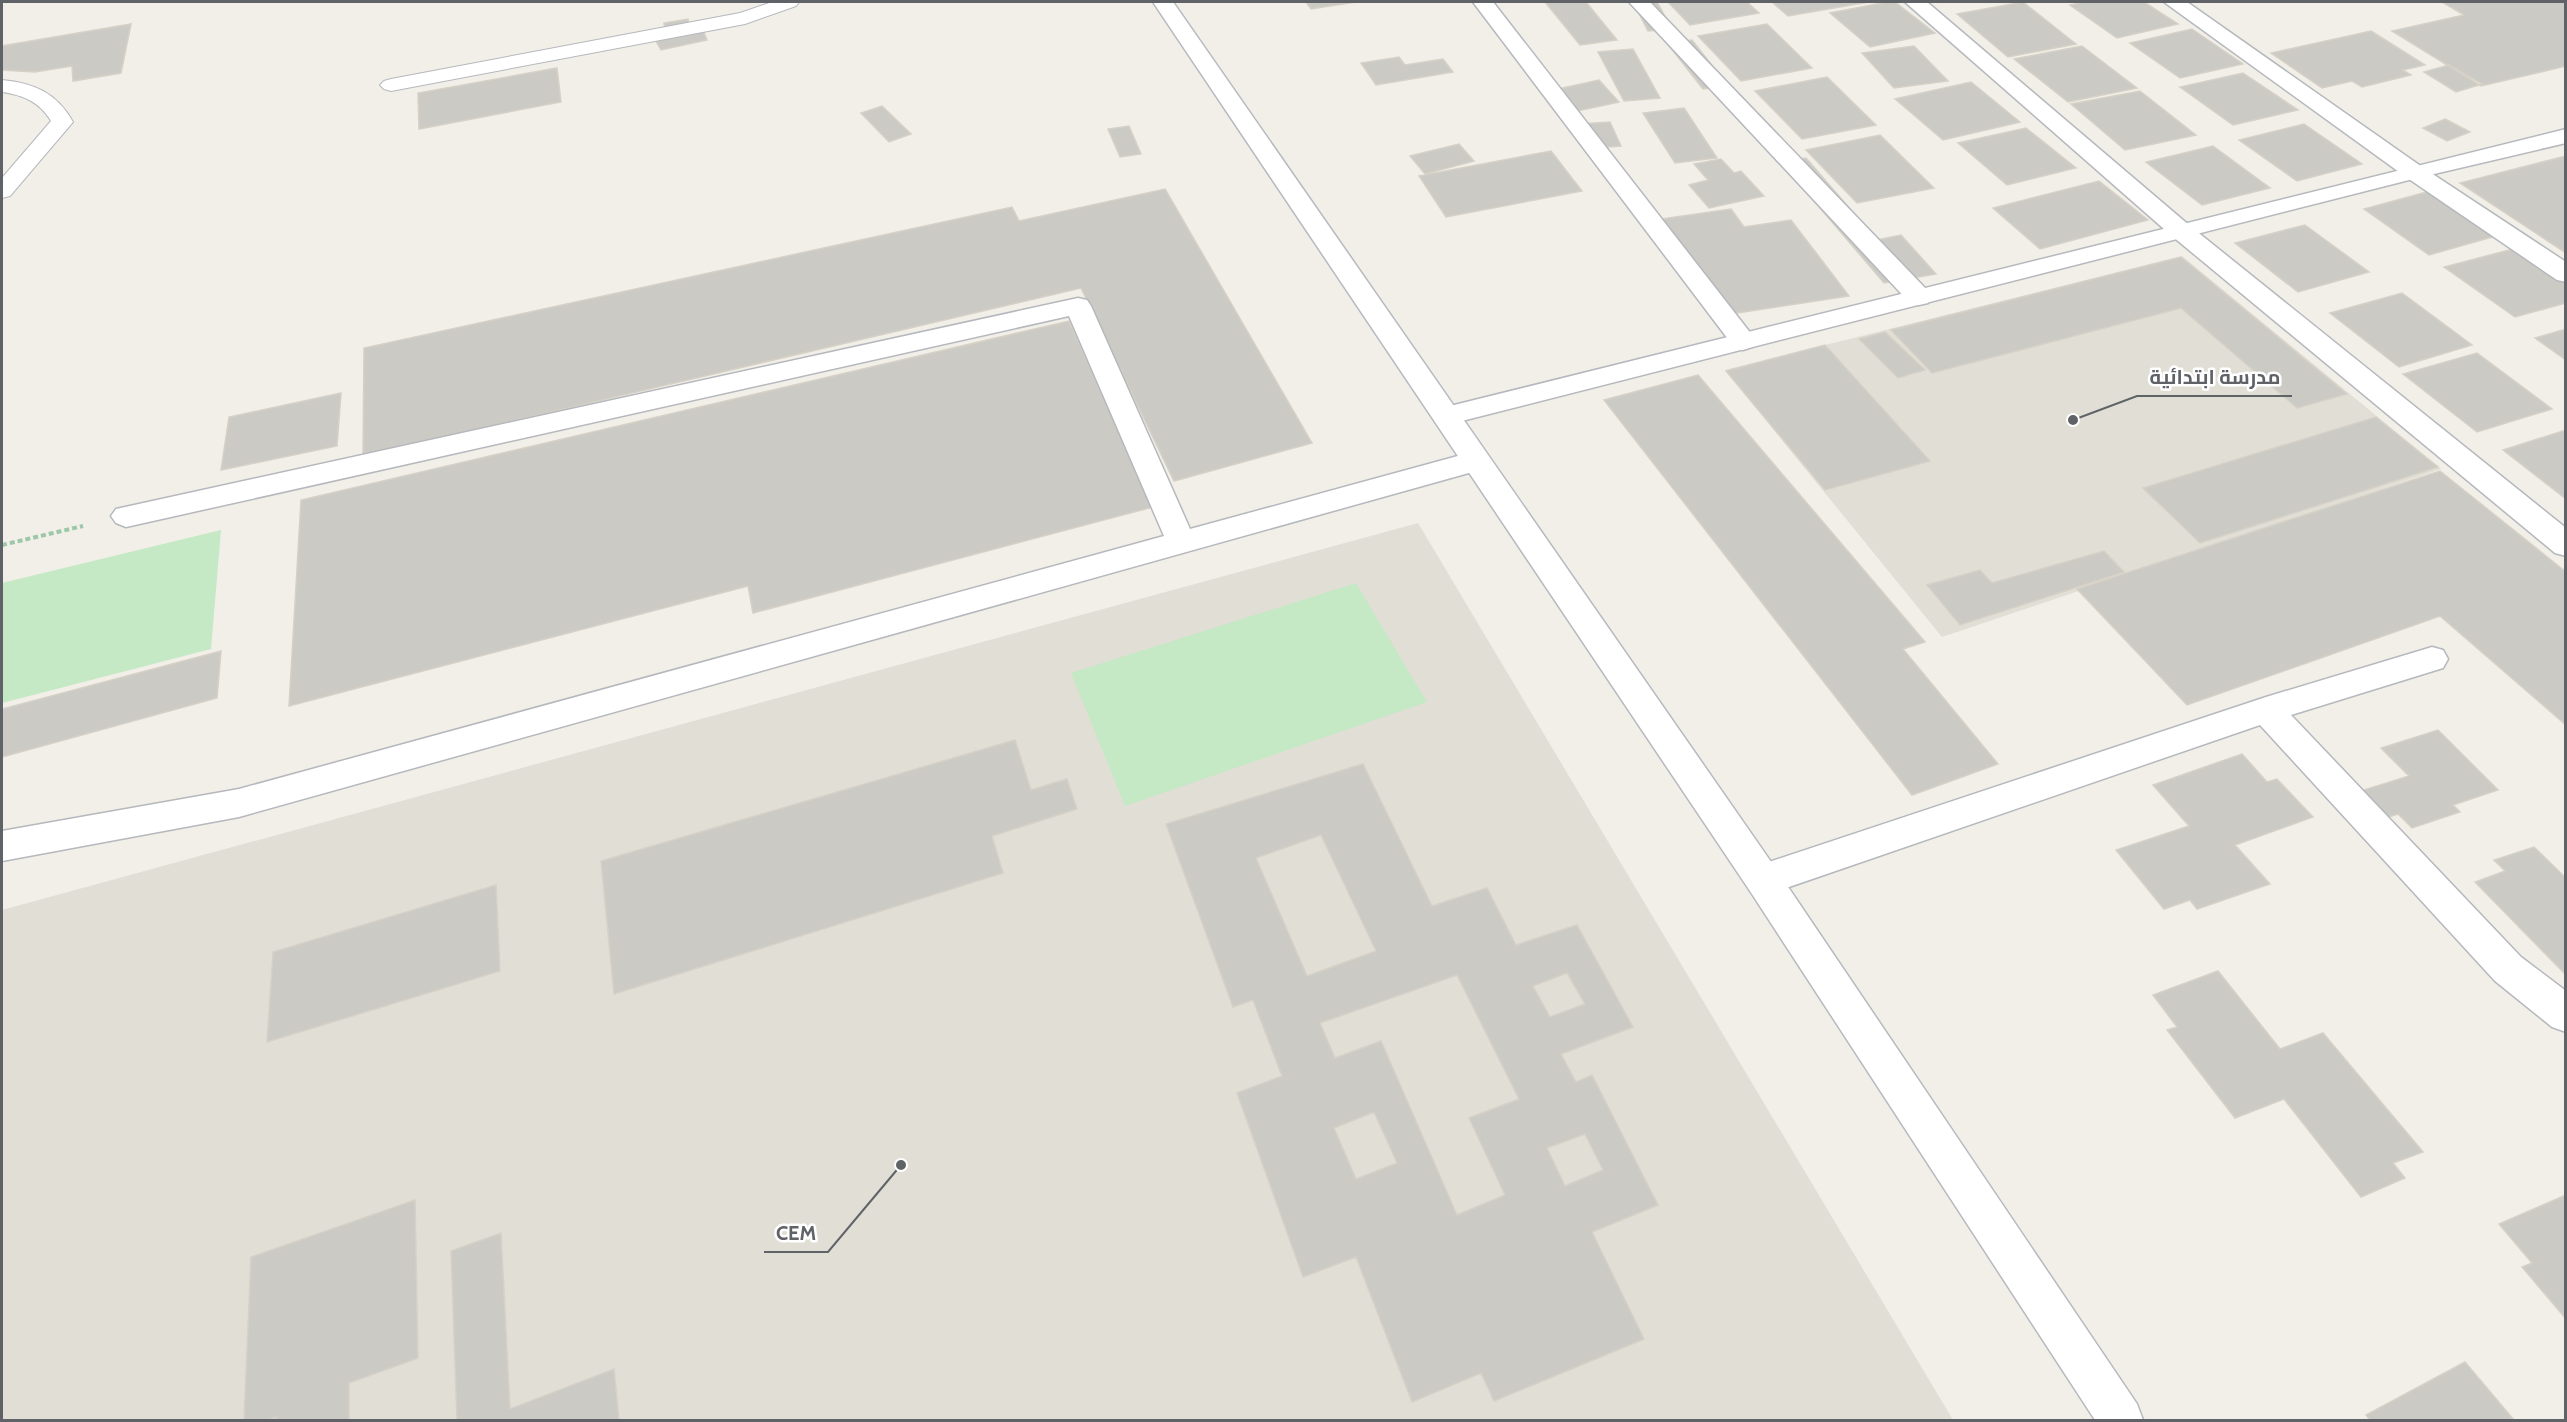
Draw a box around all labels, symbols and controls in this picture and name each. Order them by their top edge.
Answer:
callout: مدرسة ابتدائية [2137,358,2292,396]
text: مدرسة ابتدائية [2150,365,2280,389]
callout: CEM [764,1214,828,1252]
text: CEM [776,1221,816,1245]

